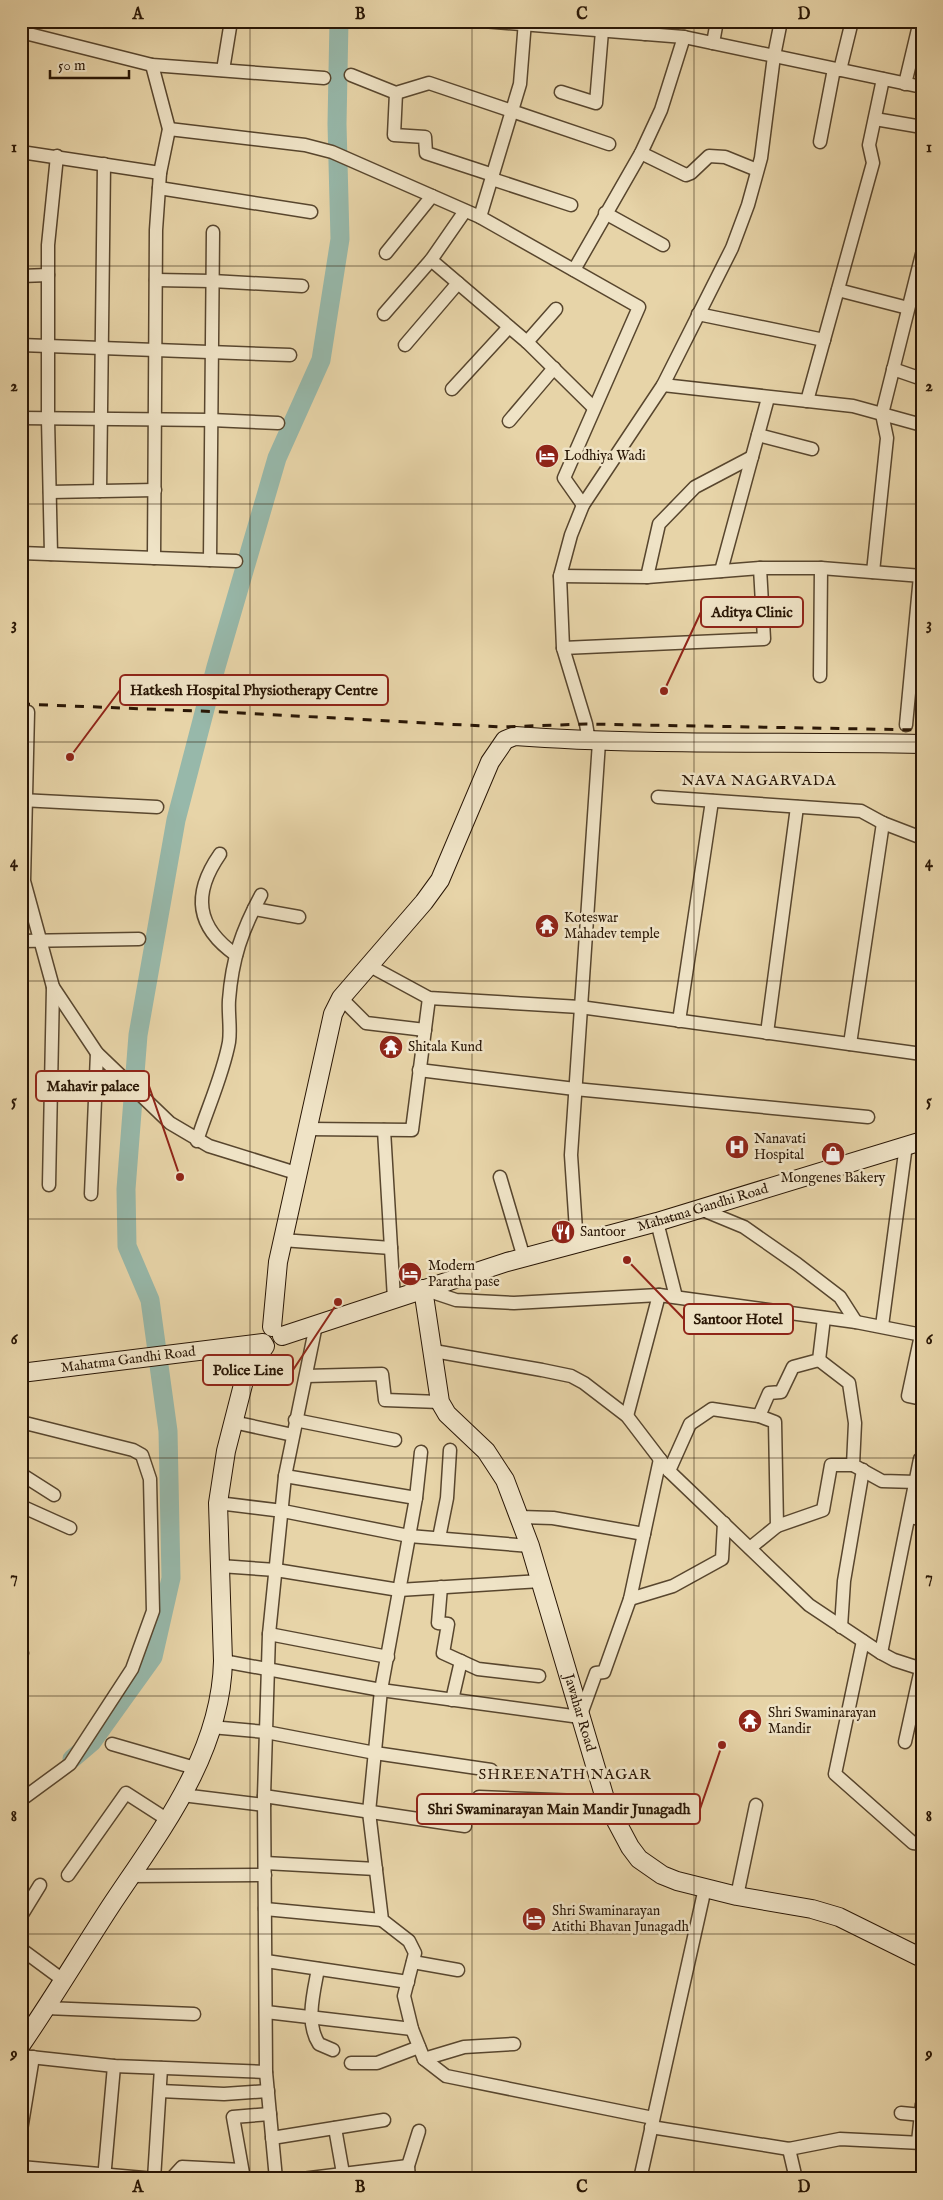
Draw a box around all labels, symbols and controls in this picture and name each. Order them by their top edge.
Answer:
text: A [132,5,145,25]
text: B [355,5,366,25]
text: C [576,5,588,25]
text: D [798,5,811,25]
scale bar [50,48,129,80]
text: 50 m [58,56,86,75]
text: 1 [11,138,17,158]
text: 1 [926,138,932,158]
text: 2 [10,377,18,397]
text: 2 [925,377,933,397]
hotel icon: Lodhiya Wadi [534,443,560,469]
place label: Lodhiya Wadi [564,447,646,465]
callout: Aditya Clinic [701,597,803,627]
text: Aditya Clinic [710,603,793,622]
text: 3 [11,615,17,635]
text: 3 [926,615,932,635]
callout: Hatkesh Hospital Physiotherapy Centre [120,675,388,705]
text: Hatkesh Hospital Physiotherapy Centre [130,681,378,700]
district label: NAVA NAGARVADA [681,771,837,790]
text: 4 [10,853,19,873]
text: 4 [925,853,934,873]
place label: Koteswar Mahadev temple [564,909,660,943]
temple icon: Koteswar Mahadev temple [534,913,560,939]
temple icon: Shitala Kund [378,1034,404,1060]
place label: Shitala Kund [408,1038,483,1056]
callout: Mahavir palace [36,1071,149,1101]
text: Mahavir palace [47,1077,140,1096]
text: 5 [11,1092,17,1112]
text: 5 [926,1092,932,1112]
place label: Nanavati Hospital [754,1130,806,1164]
hospital icon: Nanavati Hospital [724,1134,750,1160]
shop icon: Mongenes Bakery [820,1141,846,1167]
place label: Mongenes Bakery [780,1169,886,1187]
street label: Mahatma Gandhi Road [635,1179,771,1236]
restaurant icon: Santoor [550,1219,576,1245]
place label: Santoor [580,1223,626,1241]
place label: Modern Paratha pase [428,1257,500,1291]
hotel icon: Modern Paratha pase [397,1261,423,1287]
callout: Santoor Hotel [684,1304,793,1334]
text: Santoor Hotel [693,1310,783,1329]
text: 6 [11,1330,19,1350]
text: 6 [926,1330,934,1350]
street label: Mahatma Gandhi Road [60,1342,197,1377]
callout: Police Line [203,1355,293,1385]
text: Police Line [213,1361,283,1380]
text: 7 [10,1568,18,1588]
text: 7 [925,1568,933,1588]
street label: Jawahar Road [559,1670,600,1754]
place label: Shri Swaminarayan Mandir [768,1704,877,1738]
temple icon: Shri Swaminarayan Mandir [737,1708,763,1734]
district label: SHREENATH NAGAR [478,1765,652,1784]
callout: Shri Swaminarayan Main Mandir Junagadh [417,1794,700,1824]
text: Shri Swaminarayan Main Mandir Junagadh [427,1800,692,1819]
text: 8 [11,1807,17,1827]
text: 8 [926,1807,932,1827]
place label: Shri Swaminarayan Atithi Bhavan Junagadh [551,1902,690,1936]
hotel icon: Shri Swaminarayan Atithi Bhavan Junagadh [521,1906,547,1932]
text: 9 [10,2045,18,2065]
text: 9 [925,2045,933,2065]
text: A [132,2178,145,2198]
text: B [355,2178,366,2198]
text: C [576,2178,588,2198]
text: D [798,2178,811,2198]

